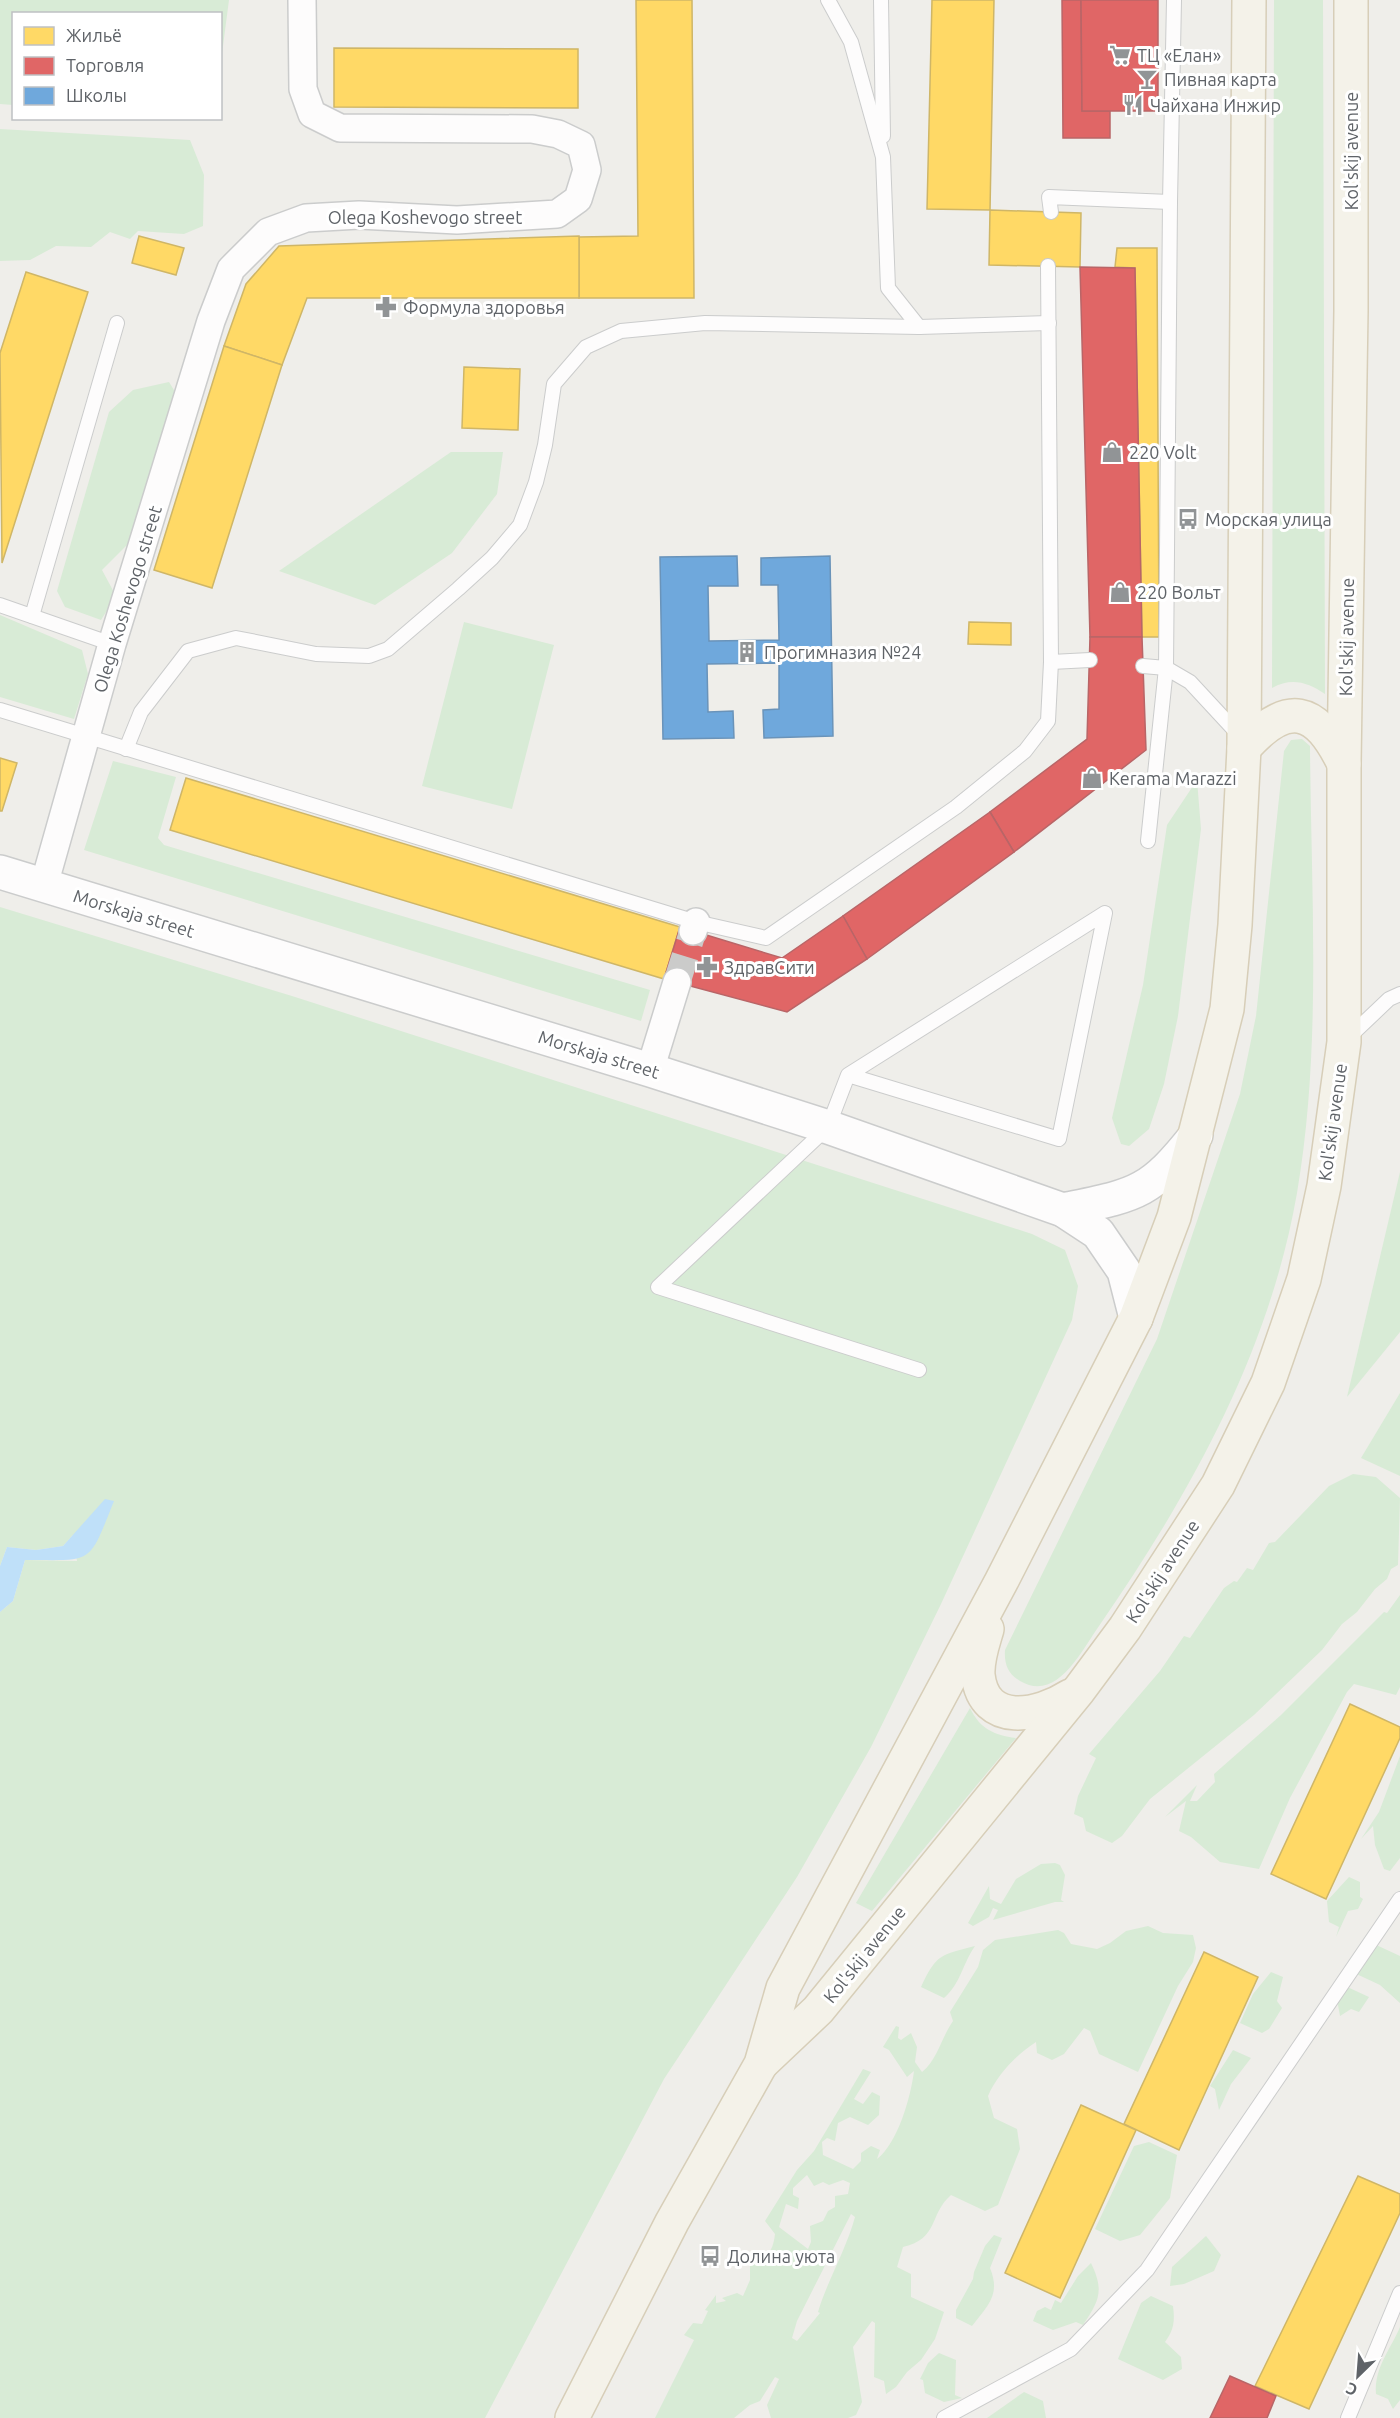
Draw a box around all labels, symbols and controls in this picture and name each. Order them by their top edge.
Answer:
legend [12,12,222,120]
text: Жильё [66,25,122,45]
supermarket icon: ТЦ «Елан» [1108,43,1132,67]
place label: ТЦ «Елан» [1137,45,1221,65]
text: Торговля [66,55,144,75]
bar icon: Пивная карта [1135,67,1159,91]
place label: Пивная карта [1164,69,1277,89]
text: Школы [66,85,127,105]
street label: Kol'skij avenue [1341,92,1361,210]
restaurant icon: Чайхана Инжир [1121,93,1145,117]
place label: Чайхана Инжир [1150,95,1281,115]
street label: Olega Koshevogo street [328,207,522,227]
pharmacy icon: Формула здоровья [374,295,398,319]
place label: Формула здоровья [403,297,565,317]
shop icon: 220 Volt [1100,440,1124,464]
place label: 220 Volt [1129,442,1197,462]
street label: Olega Koshevogo street [89,503,165,695]
bus stop icon: Морская улица [1176,507,1200,531]
place label: Морская улица [1205,509,1332,529]
street label: Kol'skij avenue [1335,578,1357,696]
shop icon: 220 Вольт [1108,580,1132,604]
place label: 220 Вольт [1137,582,1221,602]
building icon: Прогимназия №24 [735,640,759,664]
place label: Прогимназия №24 [764,642,921,662]
shop icon: Kerama Marazzi [1080,766,1104,790]
place label: Kerama Marazzi [1109,768,1237,788]
street label: Morskaja street [71,885,197,941]
pharmacy icon: ЗдравСити [695,955,719,979]
place label: ЗдравСити [724,957,815,977]
street label: Morskaja street [536,1026,662,1082]
street label: Kol'skij avenue [1314,1062,1350,1182]
street label: Kol'skij avenue [1121,1516,1203,1626]
street label: Kol'skij avenue [819,1902,909,2006]
bus stop icon: Долина уюта [698,2244,722,2268]
place label: Долина уюта [727,2246,835,2266]
north arrow [1328,2346,1388,2406]
text: С [1343,2379,1360,2400]

